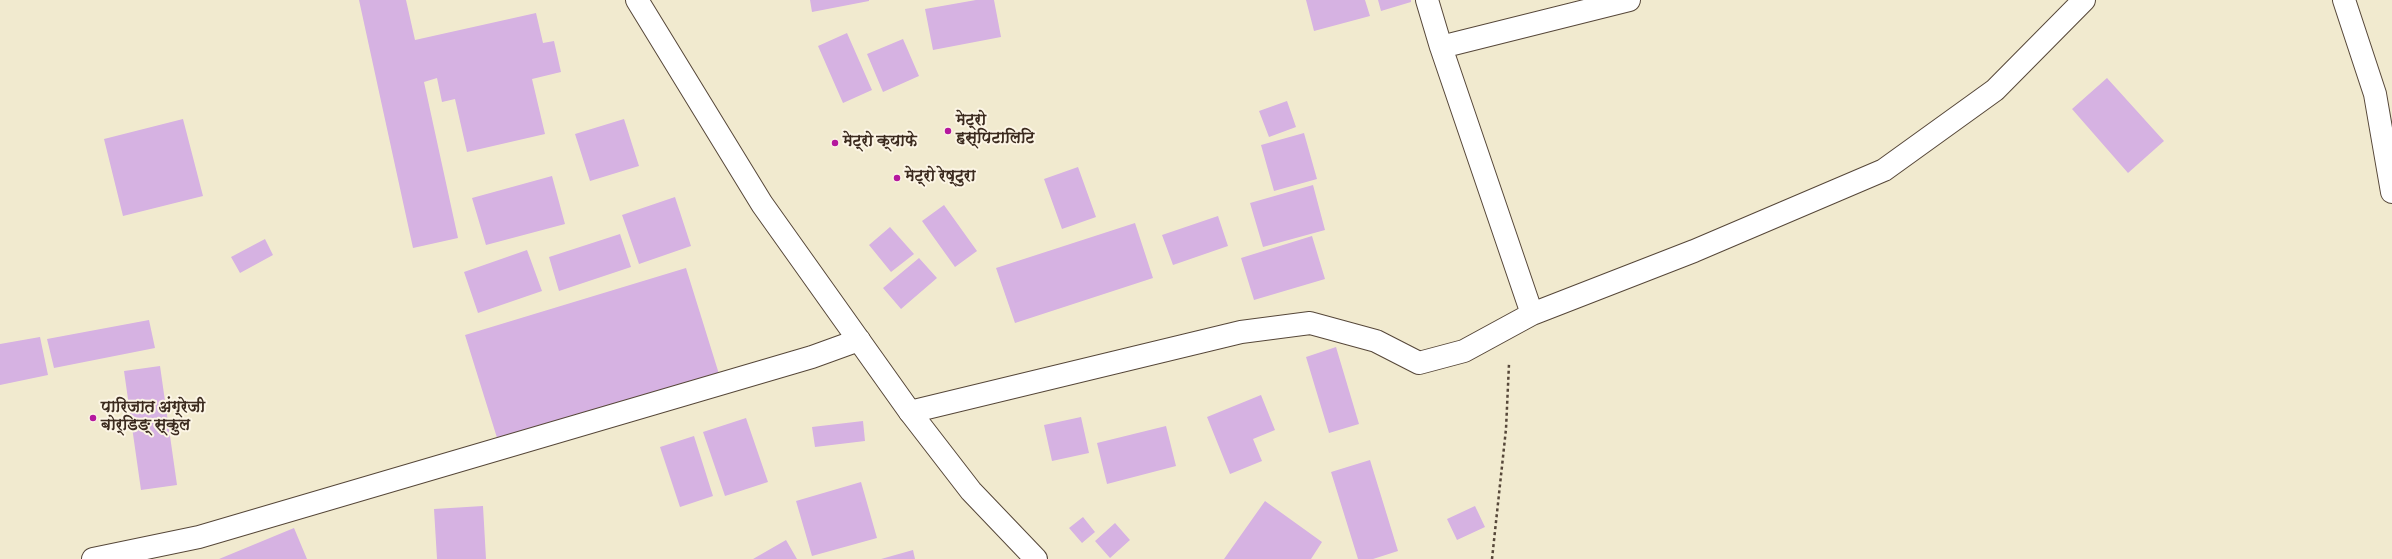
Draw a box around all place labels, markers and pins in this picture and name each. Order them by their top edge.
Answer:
place label: मेट्रो हस्पिटालिटि [956,112,1034,150]
marker: मेट्रो हस्पिटालिटि [943,126,953,136]
place label: मेट्रो क्याफे [843,133,917,153]
marker: मेट्रो क्याफे [830,138,840,148]
place label: मेट्रो रेष्टुरा [905,168,975,188]
marker: मेट्रो रेष्टुरा [892,173,902,183]
place label: पारिजात अंग्रेजी बोर्डिङ् स्कुल [101,399,205,437]
marker: पारिजात अंग्रेजी बोर्डिङ् स्कुल [88,413,98,423]

